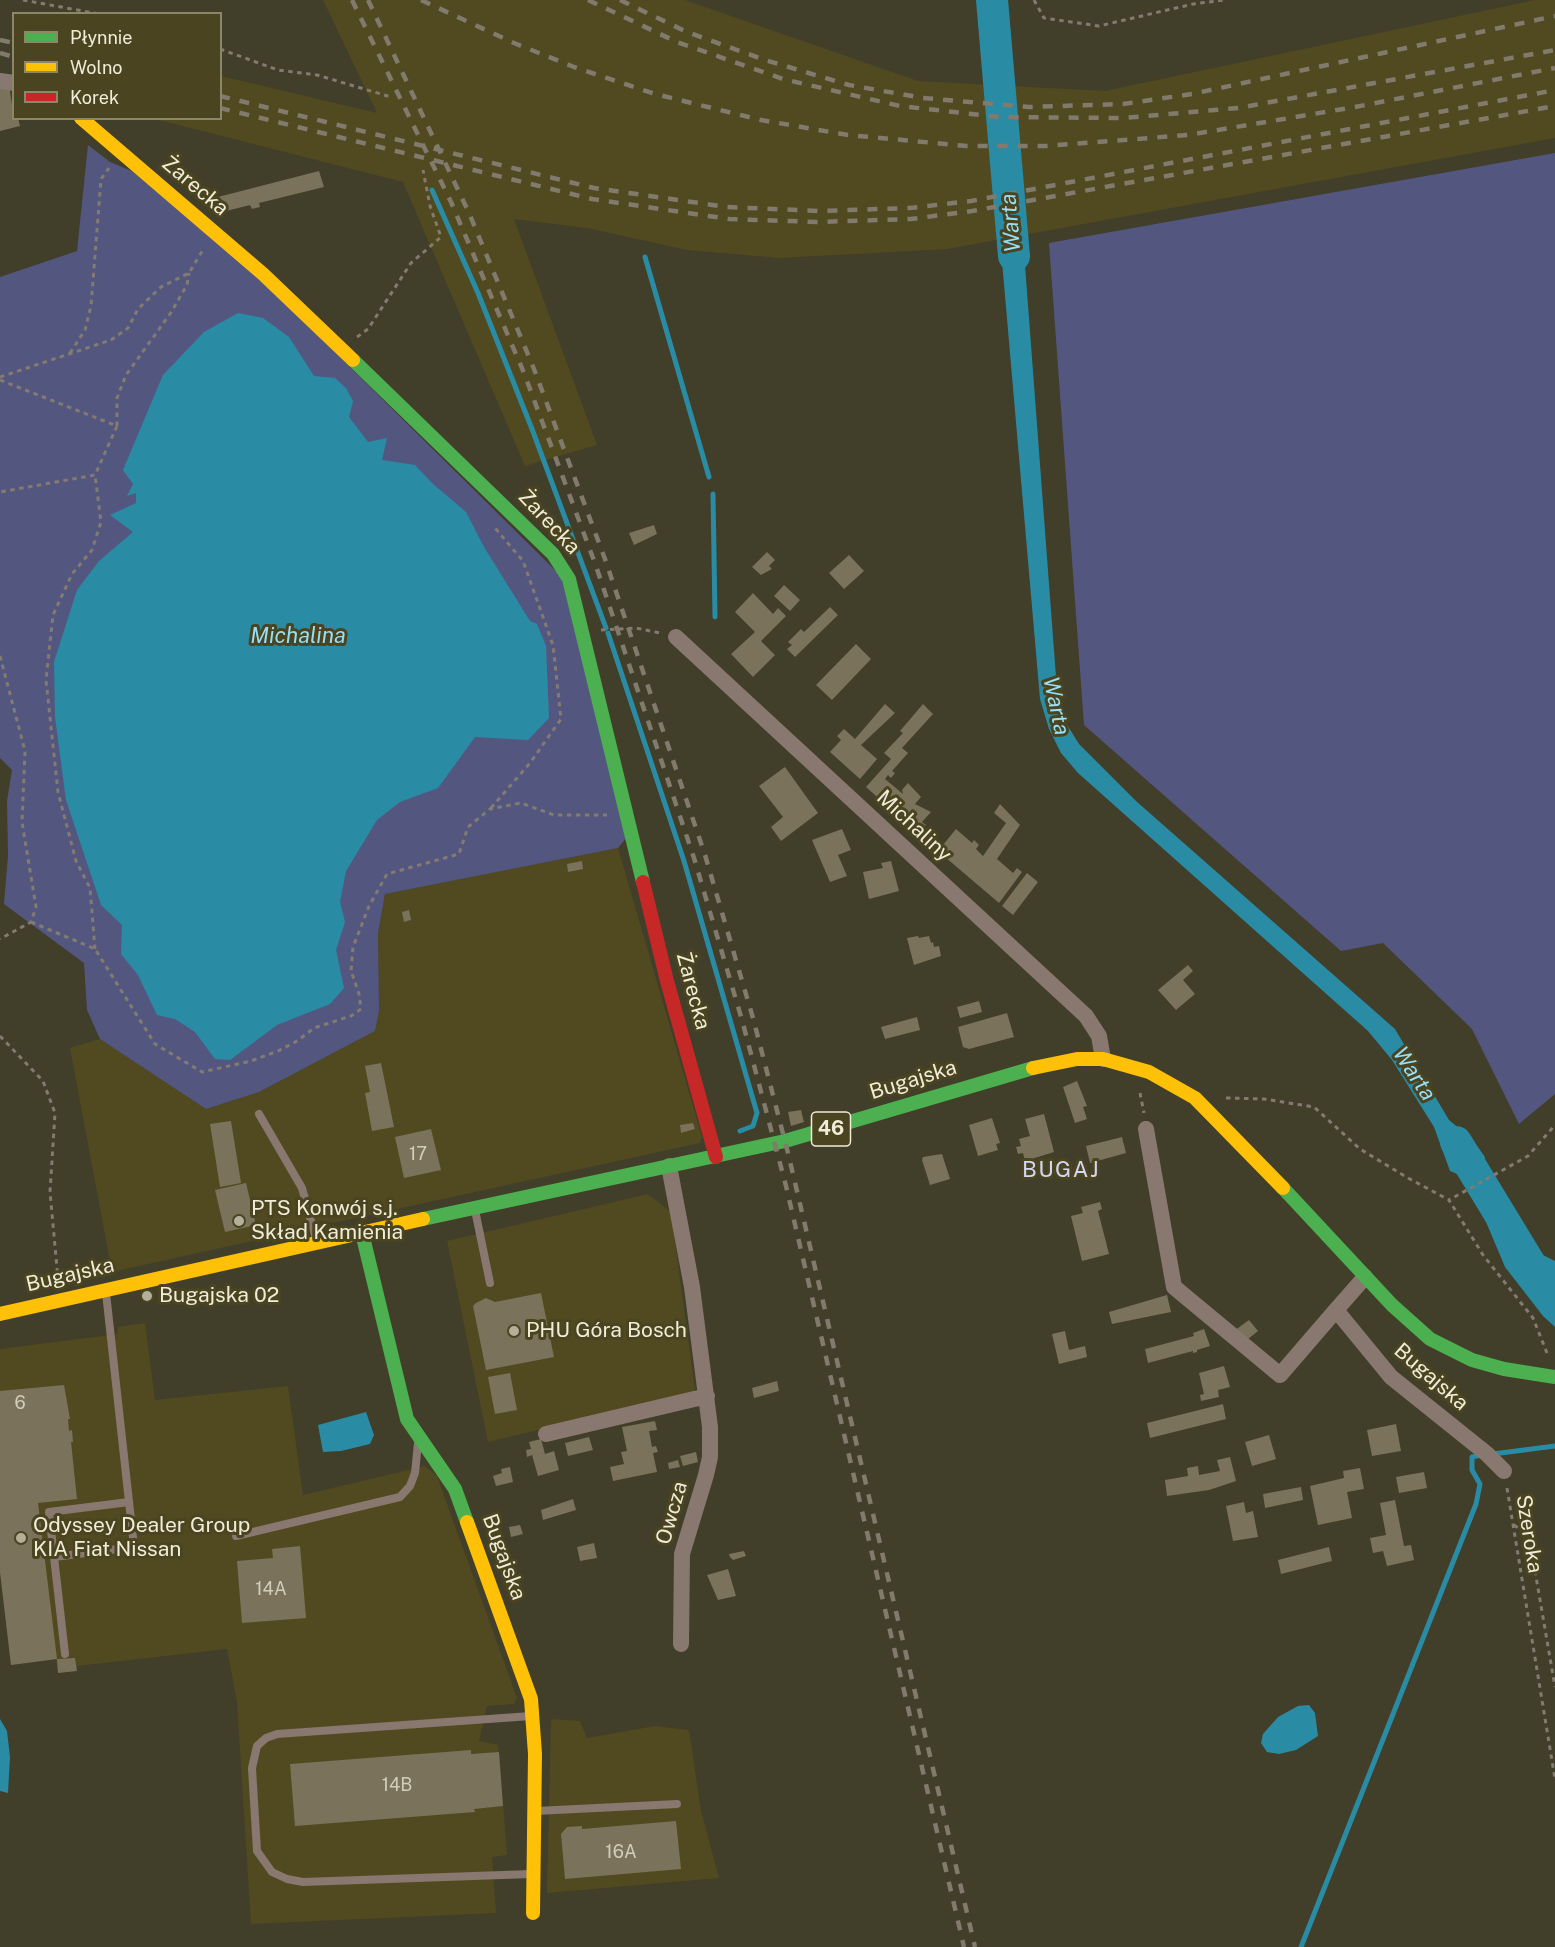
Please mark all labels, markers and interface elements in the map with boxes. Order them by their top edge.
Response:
legend [12,12,222,120]
text: Płynnie [70,27,133,48]
text: Wolno [70,57,122,78]
text: Korek [70,87,119,108]
street label: Żarecka [156,151,234,221]
water label: Warta [995,193,1027,253]
street label: Żarecka [513,484,585,560]
water label: Michalina [250,623,346,649]
water label: Warta [1037,675,1075,737]
street label: Michaliny [871,785,957,867]
street label: Żarecka [671,949,715,1033]
water label: Warta [1387,1042,1441,1106]
street label: Bugajska [866,1055,960,1105]
road number: 46 [812,1112,850,1146]
house number: 17 [409,1143,427,1165]
district label: BUGAJ [1022,1157,1100,1183]
place label: PTS Konwój s.j. Skład Kamienia [251,1196,403,1246]
marker: PTS Konwój s.j. Skład Kamienia [232,1214,246,1228]
street label: Bugajska [23,1253,117,1297]
place label: Bugajska 02 [159,1283,279,1309]
marker: Bugajska 02 [140,1289,154,1303]
place label: PHU Góra Bosch [526,1318,687,1344]
marker: PHU Góra Bosch [507,1324,521,1338]
street label: Bugajska [1389,1338,1473,1416]
house number: 6 [14,1392,26,1414]
street label: Owcza [651,1478,693,1548]
street label: Szeroka [1510,1493,1548,1575]
street label: Bugajska [477,1510,531,1604]
place label: Odyssey Dealer Group KIA Fiat Nissan [33,1513,250,1563]
marker: Odyssey Dealer Group KIA Fiat Nissan [14,1531,28,1545]
house number: 14A [255,1578,287,1600]
house number: 14B [382,1774,412,1796]
house number: 16A [605,1841,637,1863]

